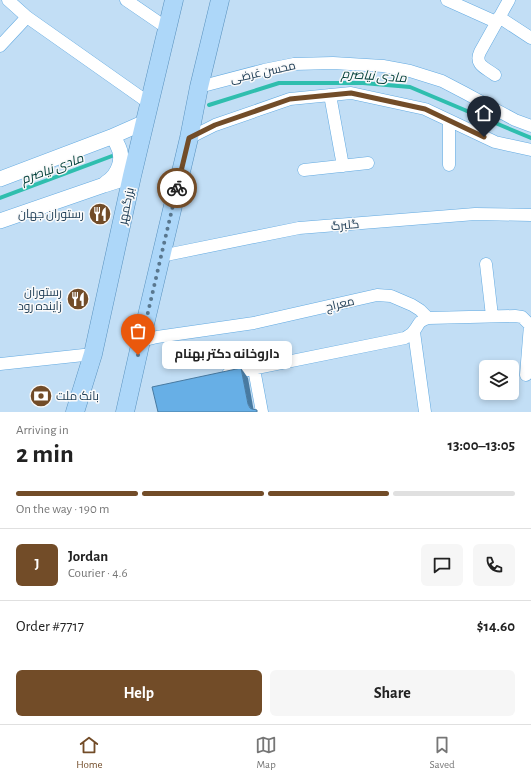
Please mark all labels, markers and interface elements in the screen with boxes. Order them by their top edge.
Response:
street label: محسن غرضی [229,59,297,86]
water label: مادی نیاصرم [340,68,408,87]
pin [467,96,501,137]
icon: home [473,102,495,124]
water label: مادی نیاصرم [19,152,87,189]
courier [157,168,197,208]
icon: bike [166,177,188,199]
street label: بزرگمهر [116,186,137,227]
restaurant icon: رستوران جهان [87,201,113,227]
place label: رستوران جهان [18,208,84,221]
street label: گلبرگ [330,218,360,233]
place label: رستوران زاینده رود [18,286,62,313]
restaurant icon: رستوران زاینده رود [65,286,91,312]
street label: معراج [324,295,356,315]
pin [121,314,155,355]
icon: bag [127,320,149,342]
callout: داروخانه دکتر بهنام [162,341,292,369]
text: داروخانه دکتر بهنام [174,348,280,361]
map controls [479,360,519,400]
button: layers [479,360,519,400]
bank icon: بانک ملت [28,383,54,409]
place label: بانک ملت [56,390,99,403]
text: Arriving in [16,424,69,437]
text: 13:00–13:05 [448,438,515,453]
text: 2 min [16,441,74,467]
text: On the way · 190 m [16,503,109,516]
button: chat [421,544,463,586]
button: phone [473,544,515,586]
text: Jordan [68,549,108,564]
text: J [34,557,40,572]
text: Courier · 4.6 [68,567,128,580]
text: Order #7717 [16,619,84,634]
text: $14.60 [477,619,515,634]
button: Help [16,670,262,716]
button: Share [270,670,515,716]
tab: Home [76,734,103,771]
tab: Map [255,734,277,771]
tab: Saved [430,734,455,771]

